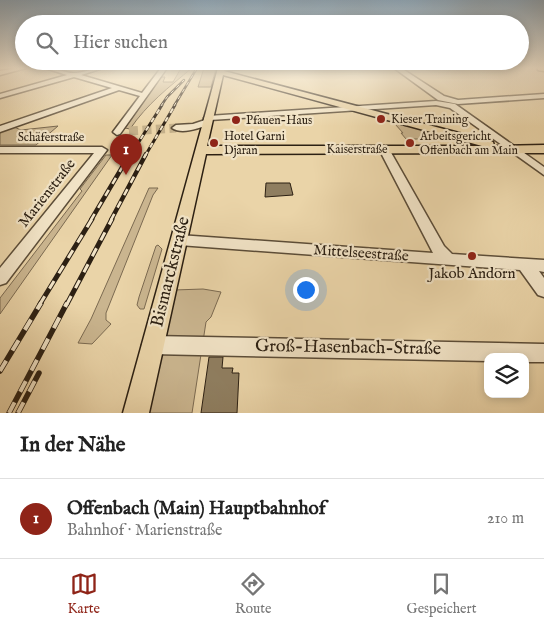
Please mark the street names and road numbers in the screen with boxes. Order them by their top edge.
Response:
street label: Schäferstraße [18,130,85,145]
street label: Kaiserstraße [327,142,388,157]
street label: Marienstraße [14,155,80,231]
street label: Bismarckstraße [146,214,196,330]
street label: Mittelseestraße [313,240,409,266]
street label: Groß-Hasenbach-Straße [255,335,441,361]

